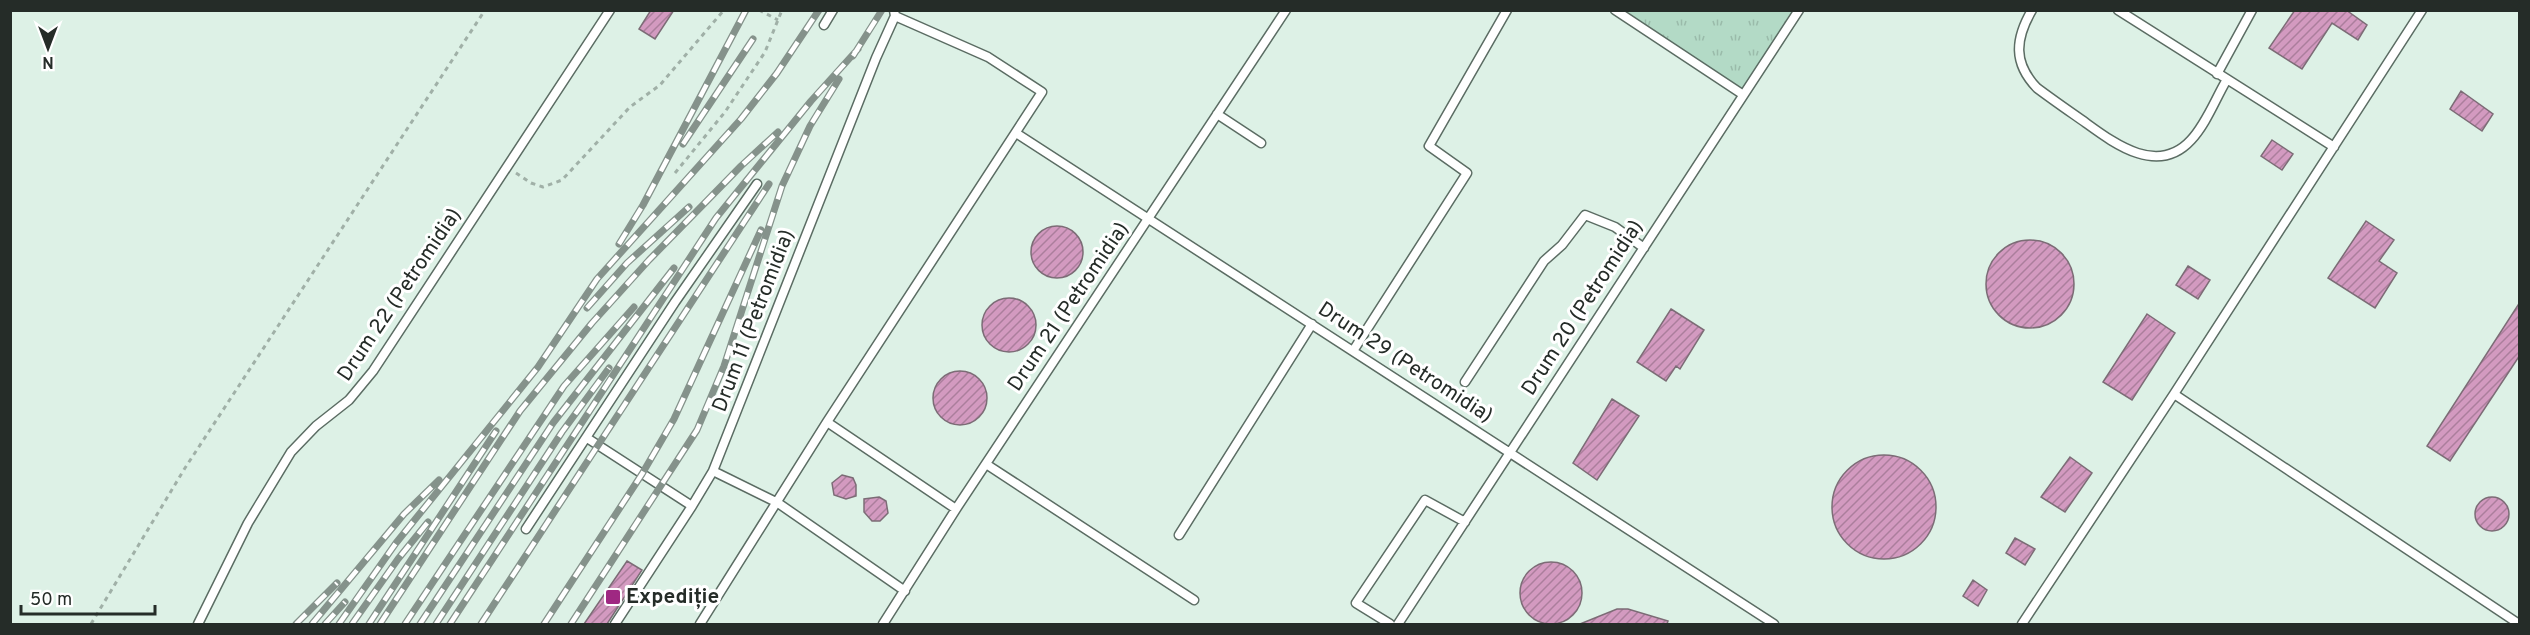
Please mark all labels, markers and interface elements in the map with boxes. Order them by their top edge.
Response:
north arrow [18,18,78,78]
text: N [42,51,54,71]
street label: Drum 22 (Petromidia) [332,203,468,387]
street label: Drum 20 (Petromidia) [1516,215,1650,401]
street label: Drum 21 (Petromidia) [1002,217,1136,397]
street label: Drum 11 (Petromidia) [707,226,801,416]
street label: Drum 29 (Petromidia) [1312,296,1498,430]
scale bar [21,578,154,616]
place label: Expediție [626,584,719,611]
marker: Expediție [604,588,622,606]
text: 50 m [30,589,72,612]

